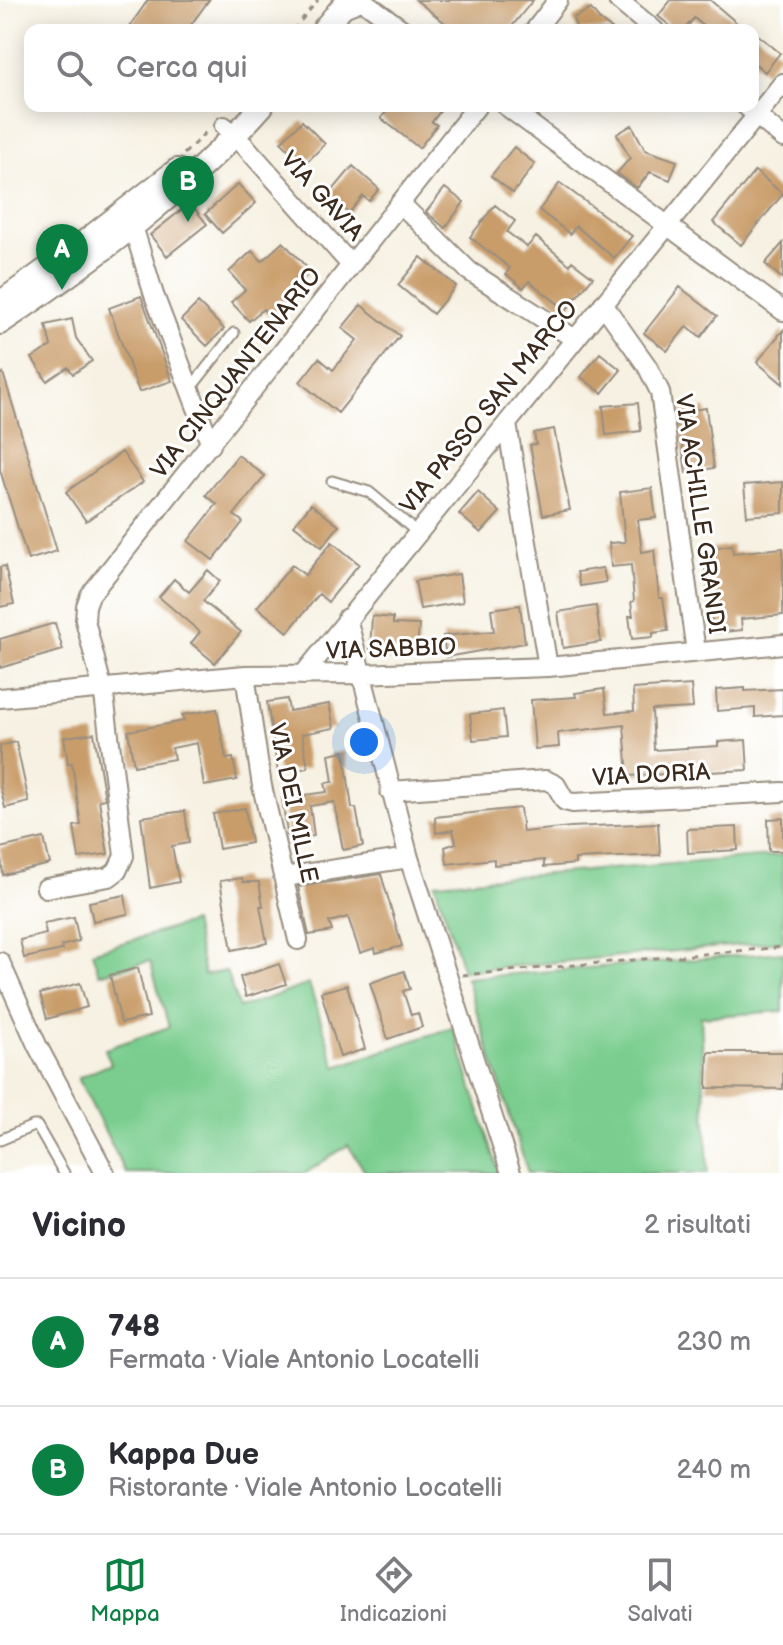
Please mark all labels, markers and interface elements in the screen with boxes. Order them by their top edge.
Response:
search box [24,24,759,112]
icon: search [52,46,96,90]
text: Cerca qui [116,50,248,86]
street label: VIA GAVIA [274,145,370,247]
pin: B [162,156,214,222]
pin: A [36,224,88,290]
street label: VIA CINQUANTENARIO [145,262,327,484]
street label: VIA PASSO SAN MARCO [394,294,584,520]
street label: VIA ACHILLE GRANDI [669,392,731,636]
street label: VIA SABBIO [325,632,457,666]
street label: VIA DEI MILLE [262,721,324,885]
your location [344,722,384,762]
street label: VIA DORIA [591,757,711,793]
text: Vicino [32,1205,126,1246]
text: 2 risultati [644,1210,751,1241]
text: 748 [108,1309,160,1345]
text: A [50,1327,66,1358]
text: 230 m [676,1327,751,1358]
text: Fermata · Viale Antonio Locatelli [108,1345,480,1376]
text: Kappa Due [108,1437,259,1473]
text: B [49,1455,67,1486]
text: 240 m [676,1455,751,1486]
text: Ristorante · Viale Antonio Locatelli [108,1473,502,1504]
tab: Mappa [90,1553,160,1628]
tab: Indicazioni [340,1553,447,1628]
tab: Salvati [627,1553,693,1628]

